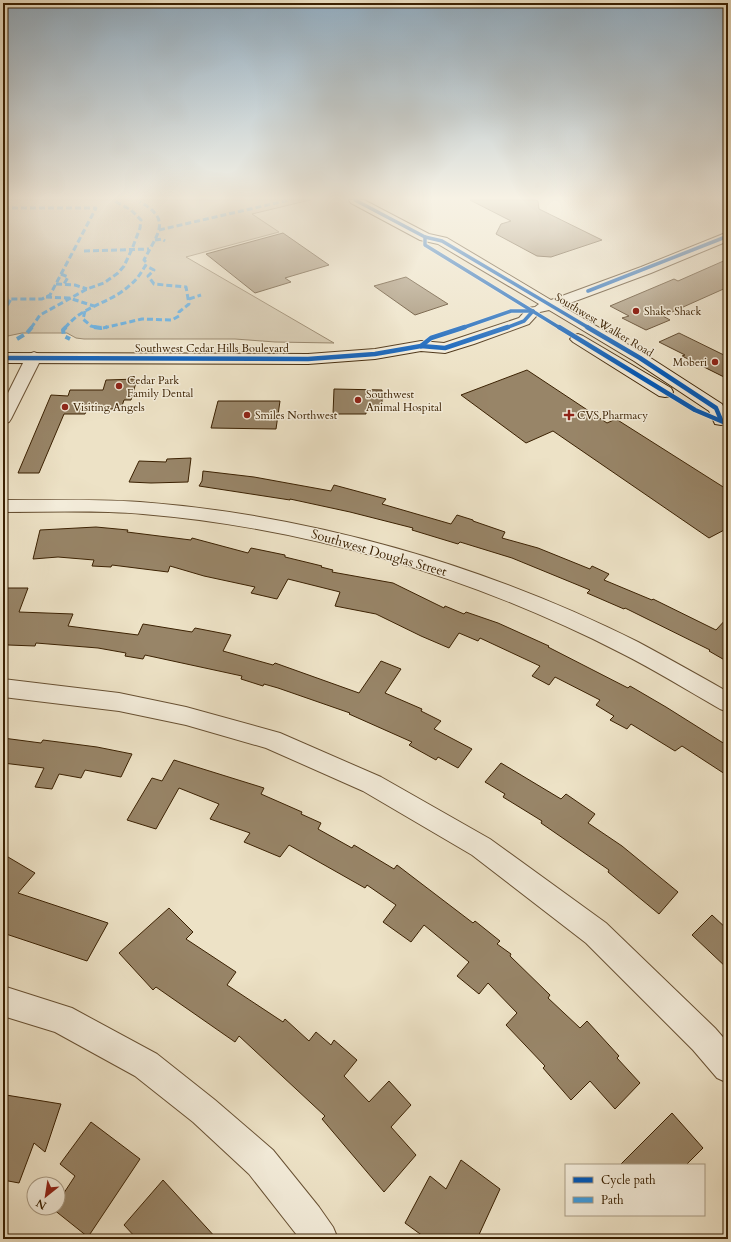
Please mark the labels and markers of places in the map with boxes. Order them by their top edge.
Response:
place label: Shake Shack [644,304,701,319]
marker: Shake Shack [631,306,641,316]
place label: Moberi [673,355,707,370]
marker: Moberi [710,357,720,367]
place label: Cedar Park Family Dental [127,373,193,401]
marker: Cedar Park Family Dental [114,381,124,391]
place label: Southwest Animal Hospital [366,387,442,415]
marker: Southwest Animal Hospital [353,395,363,405]
place label: Visiting Angels [73,400,145,415]
marker: Visiting Angels [60,402,70,412]
place label: Smiles Northwest [255,408,338,423]
place label: CVS Pharmacy [577,408,648,423]
marker: Smiles Northwest [242,410,252,420]
marker: CVS Pharmacy [564,410,574,420]

